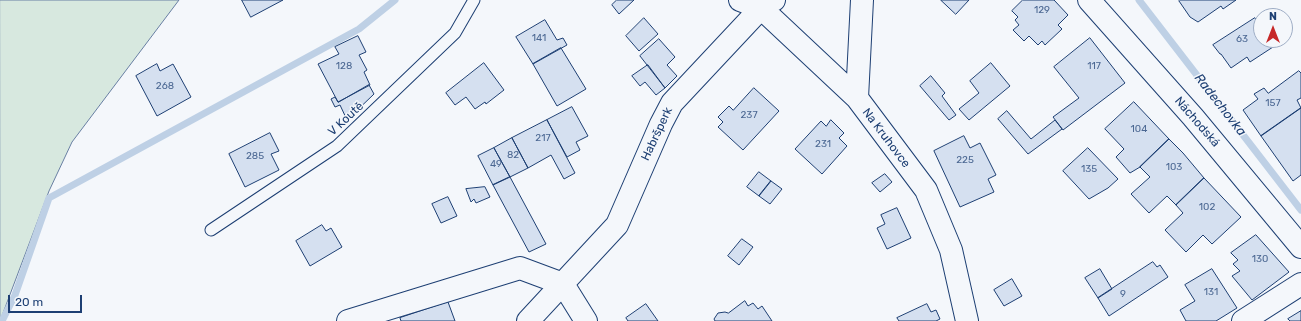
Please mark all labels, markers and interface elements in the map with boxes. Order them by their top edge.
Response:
house number: 129 [1034,4,1050,16]
north arrow [1253,8,1293,48]
text: N [1269,10,1277,23]
house number: 141 [532,32,546,44]
house number: 63 [1236,33,1248,45]
house number: 128 [336,60,352,72]
house number: 117 [1087,60,1101,72]
water label: Radechovka [1191,71,1249,139]
house number: 268 [156,80,174,92]
street label: Náchodská [1171,94,1223,150]
house number: 157 [1265,97,1281,109]
street label: V Koutě [325,99,367,139]
street label: Habršperk [638,105,676,163]
street label: Na Kruhovce [859,105,913,171]
house number: 237 [740,109,758,121]
house number: 104 [1131,123,1147,135]
house number: 217 [535,132,551,144]
house number: 231 [815,138,831,150]
house number: 82 [507,149,519,161]
house number: 285 [246,150,264,162]
house number: 225 [956,154,974,166]
house number: 49 [490,158,502,170]
house number: 103 [1166,161,1182,173]
house number: 135 [1081,163,1097,175]
house number: 102 [1199,201,1215,213]
house number: 130 [1252,253,1268,265]
house number: 131 [1204,286,1218,298]
scale bar [10,287,84,313]
house number: 9 [1120,288,1126,300]
text: 20 m [15,295,43,309]

